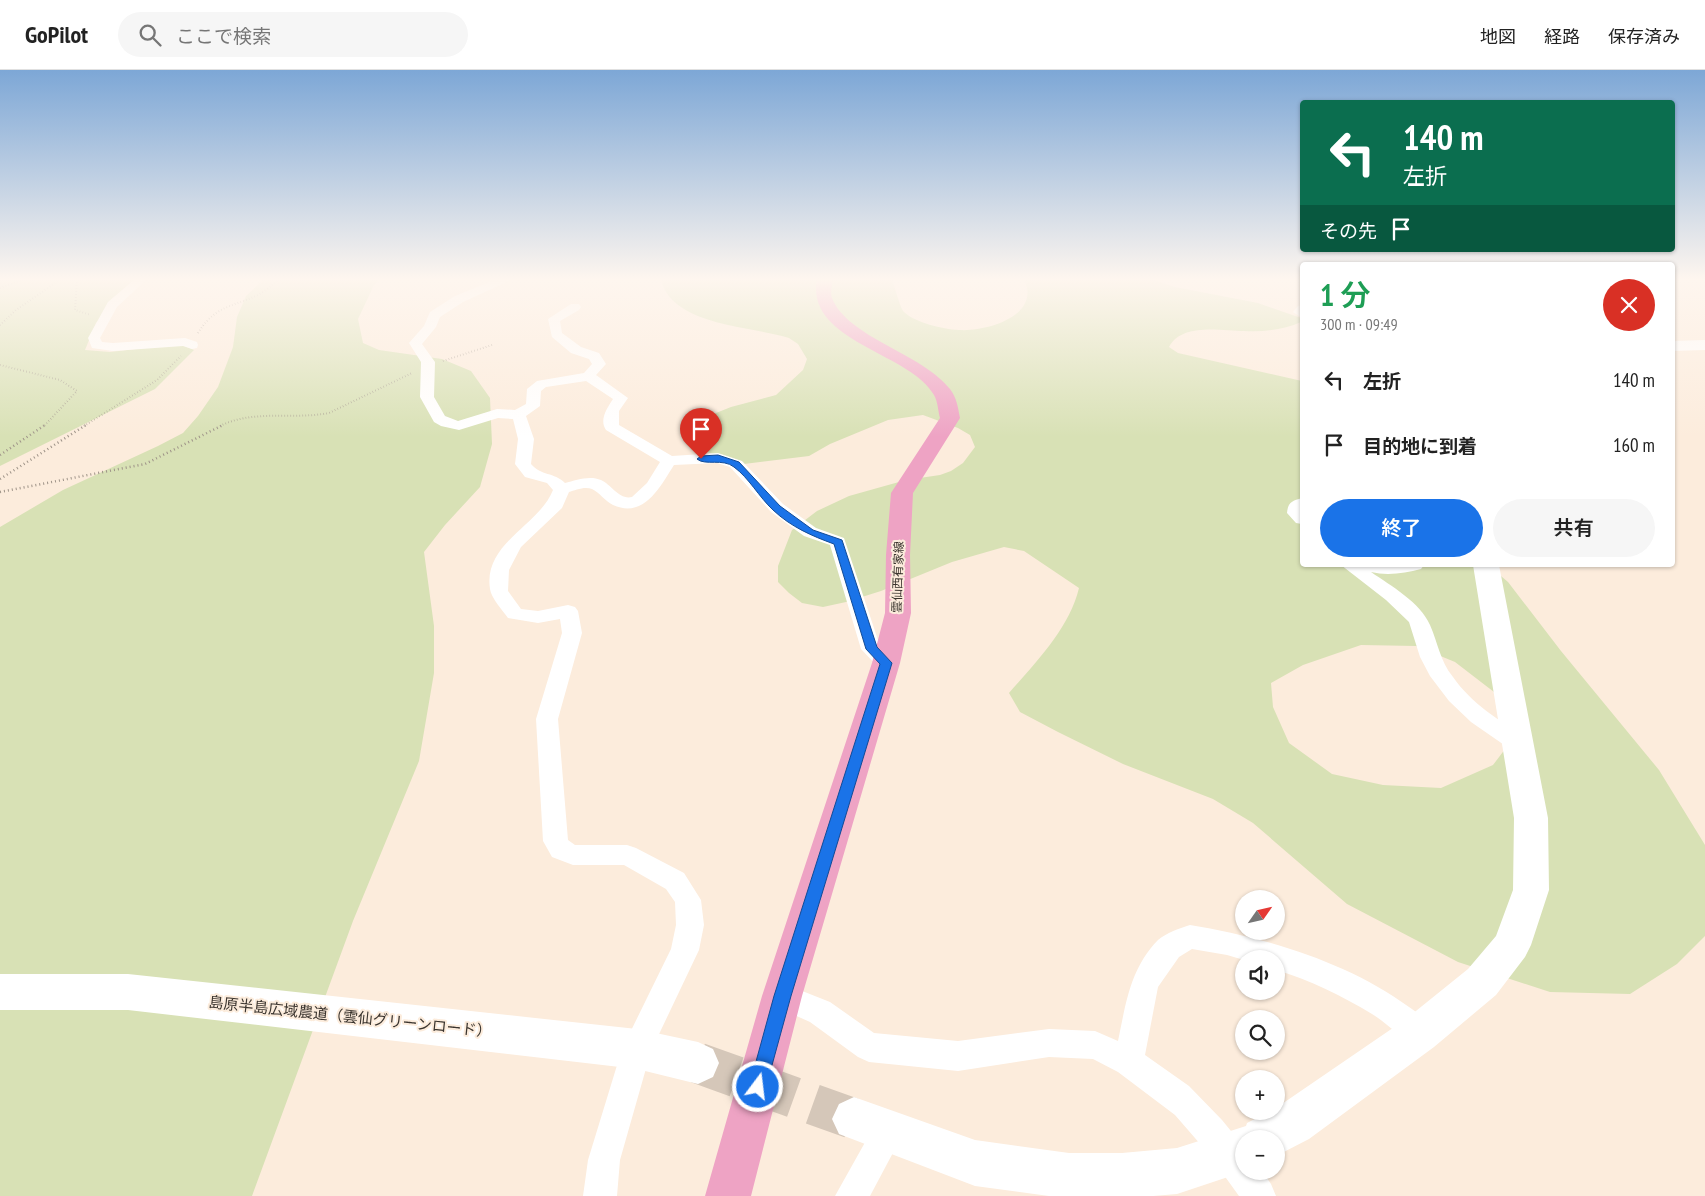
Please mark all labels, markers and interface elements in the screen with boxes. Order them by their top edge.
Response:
search box [118,12,468,57]
text: GoPilot [25,19,88,50]
icon: search [136,21,164,49]
text: ここで検索 [176,24,271,48]
text: 地図 [1480,25,1516,48]
text: 経路 [1544,25,1580,48]
text: 保存済み [1608,25,1680,48]
text: 140 m [1403,114,1484,160]
icon: left [1320,120,1385,185]
text: 左折 [1403,162,1447,190]
icon: arrive [1387,215,1415,243]
text: その先 [1320,219,1377,243]
text: 1 分 [1320,275,1371,314]
button: close [1603,279,1655,331]
text: 300 m · 09:49 [1320,314,1398,334]
icon: left [1320,366,1348,394]
text: 140 m [1613,368,1655,392]
text: 左折 [1363,369,1401,393]
pin [680,408,722,459]
icon: arrive [687,415,715,443]
icon: arrive [1320,431,1348,459]
text: 160 m [1613,433,1655,457]
text: 目的地に到着 [1363,434,1477,458]
button: 終了 [1320,499,1483,557]
button: 共有 [1493,499,1655,557]
street label: 雲仙西有家線 [889,541,906,613]
north arrow [1235,890,1285,940]
map controls [1235,890,1285,1180]
button: sound [1235,950,1285,1000]
street label: 島原半島広域農道（雲仙グリーンロード） [208,992,492,1041]
button: search [1235,1010,1285,1060]
position arrow [731,1060,783,1112]
button: + [1235,1070,1285,1120]
button: − [1235,1130,1285,1180]

